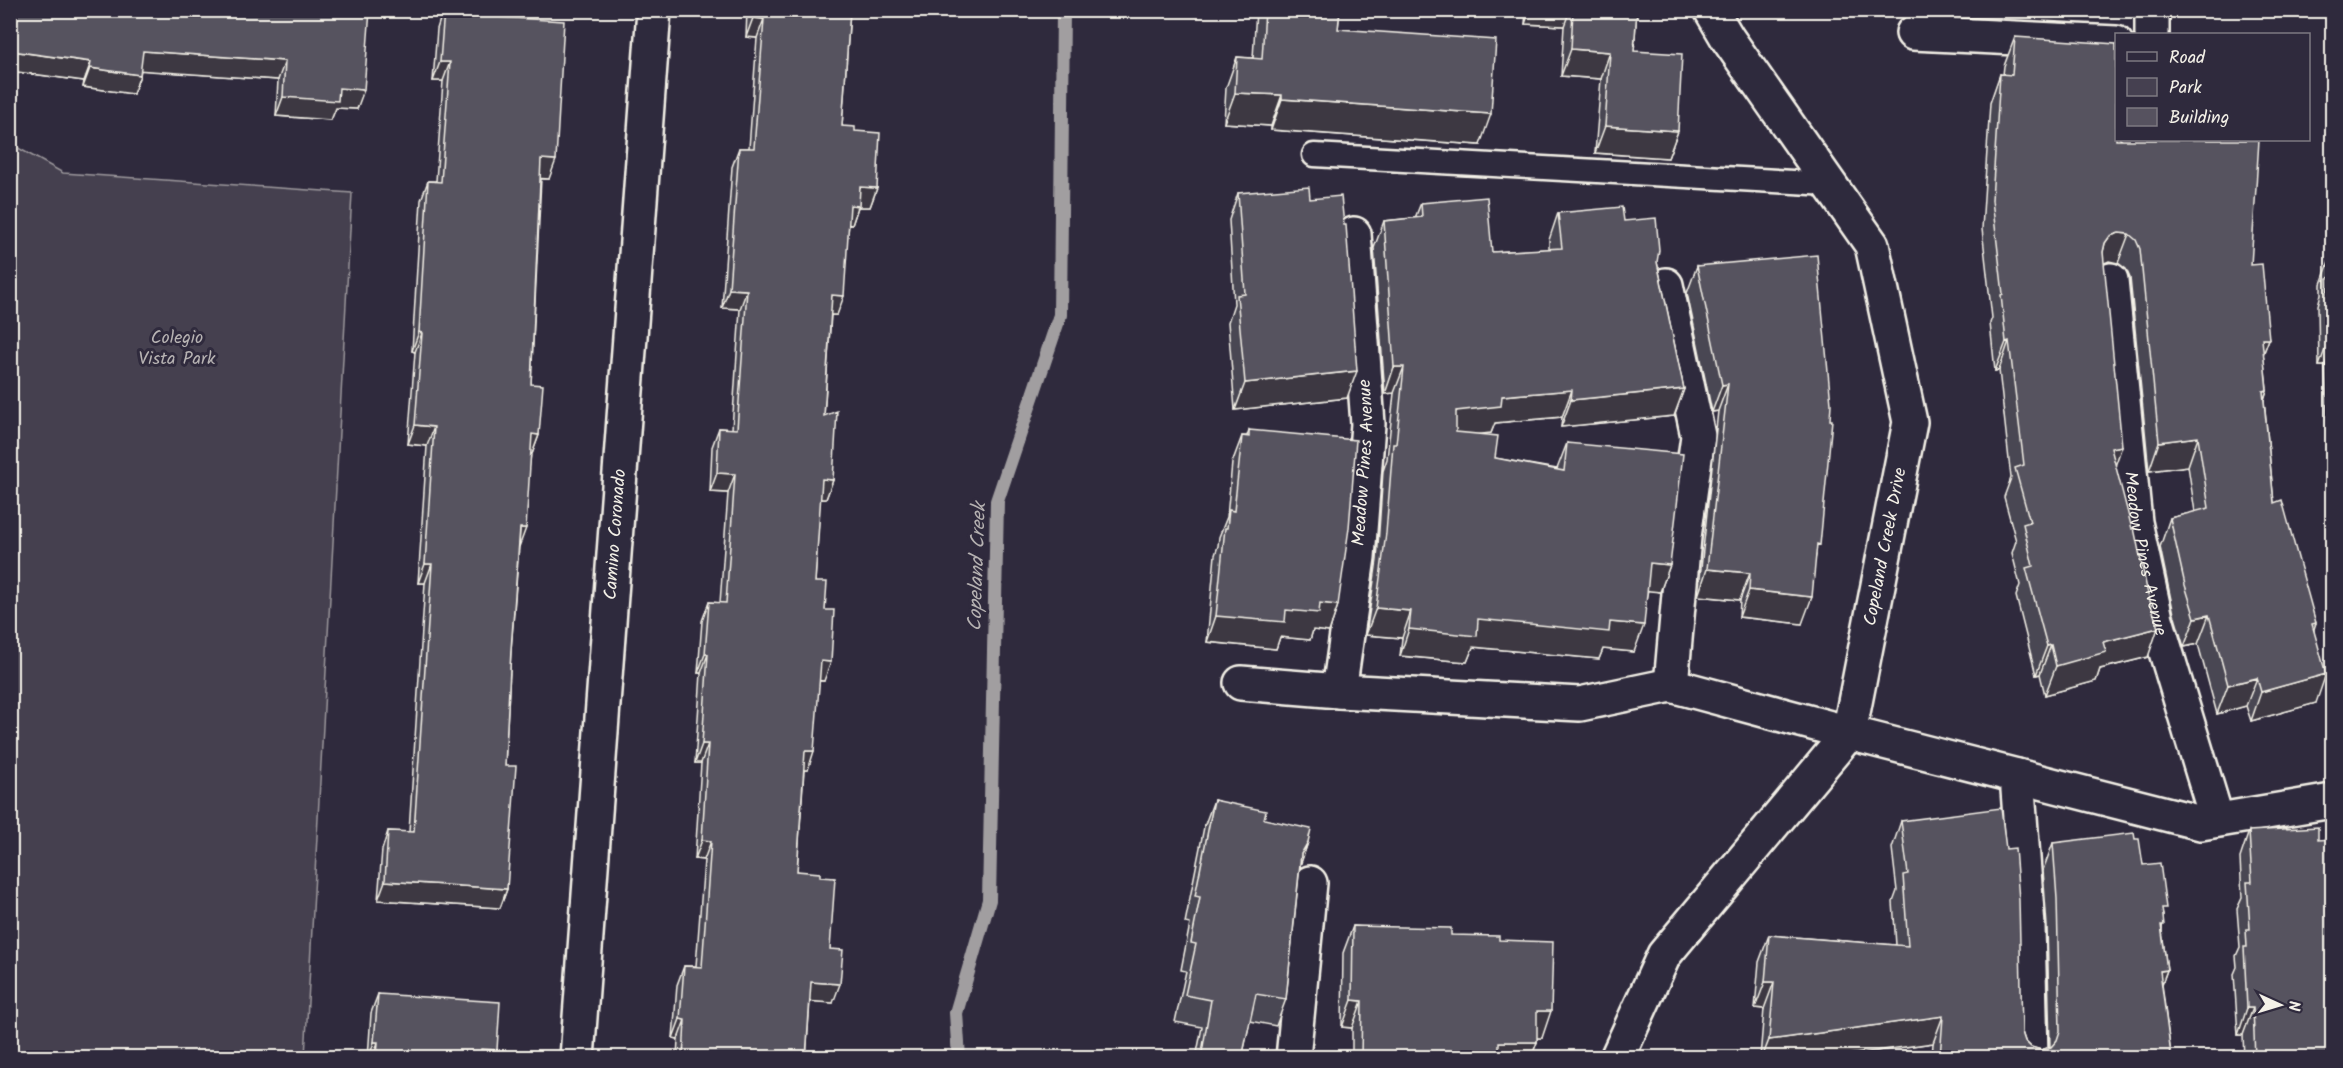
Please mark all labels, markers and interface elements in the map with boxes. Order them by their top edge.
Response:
legend [2115,33,2310,141]
text: Road [2169,44,2206,73]
text: Park [2169,74,2202,103]
text: Building [2169,104,2229,133]
park label: Colegio Vista Park [139,324,216,374]
street label: Meadow Pines Avenue [1344,378,1383,547]
street label: Copeland Creek Drive [1856,465,1915,628]
street label: Camino Coronado [596,468,635,601]
street label: Meadow Pines Avenue [2116,470,2175,640]
water label: Copeland Creek [960,500,996,632]
north arrow [2250,975,2310,1035]
text: N [2281,1000,2306,1012]

